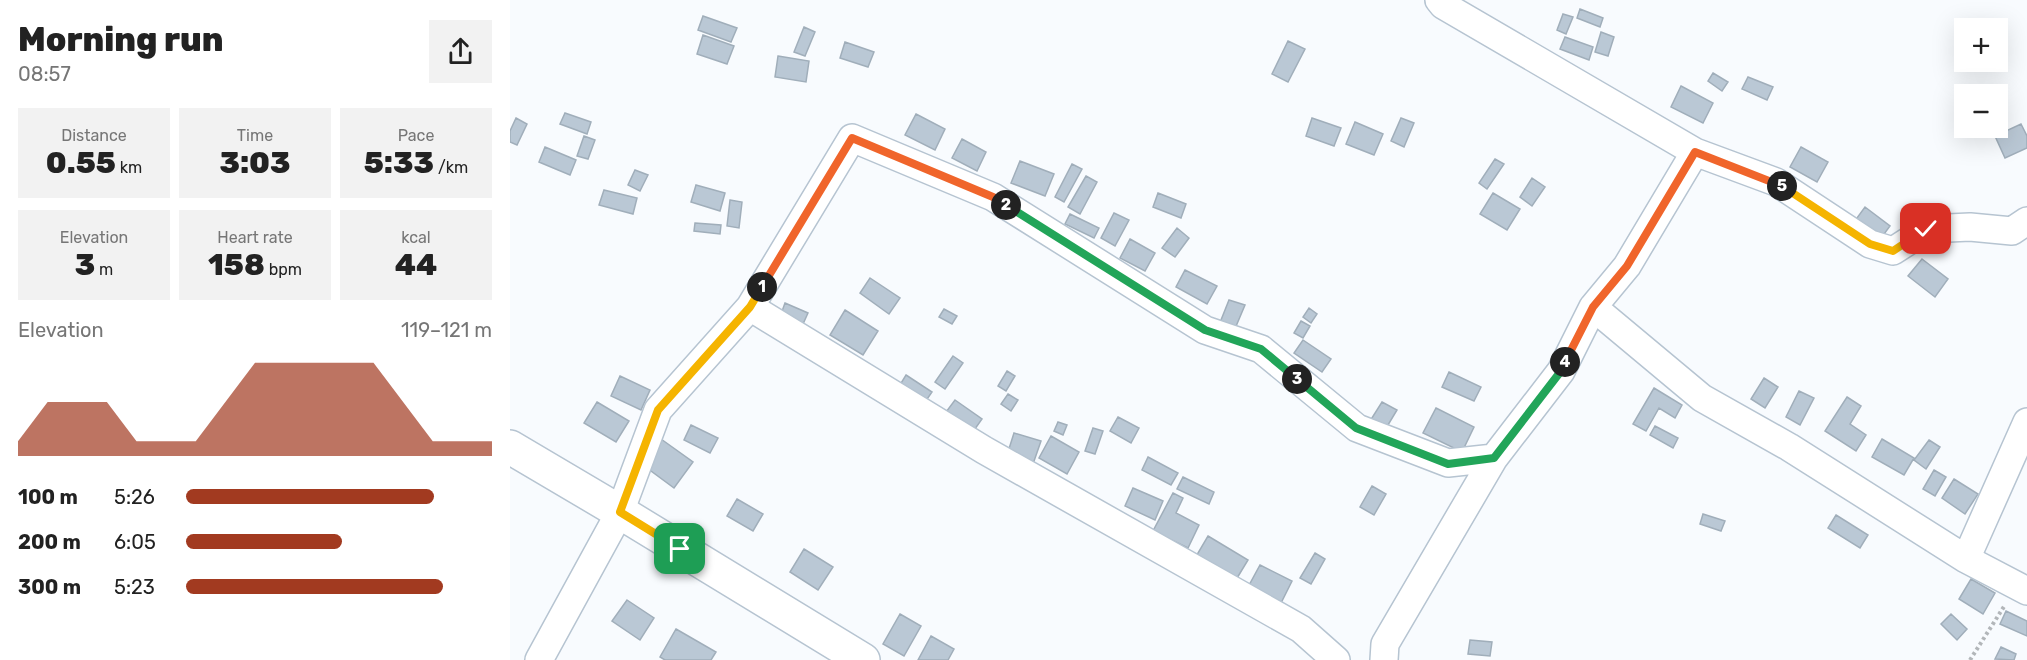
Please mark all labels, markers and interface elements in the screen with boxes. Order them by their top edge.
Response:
map controls [1954,18,2008,138]
button: + [1954,18,2008,72]
text: Morning run [18,20,223,59]
button: share [429,20,492,83]
text: 08:57 [18,62,71,86]
button: − [1954,84,2008,138]
text: Distance [61,126,127,145]
text: Time [237,126,273,145]
text: Pace [398,126,434,145]
text: 0.55 [46,145,116,181]
text: 3:03 [219,145,291,181]
text: 5:33 [364,145,434,181]
text: km [116,158,142,177]
text: /km [434,158,468,177]
pin: 5 [1767,171,1797,201]
text: 5 [1777,176,1787,195]
pin: 2 [991,190,1021,220]
text: 2 [1001,195,1011,214]
pin [1900,203,1951,254]
icon: check [1909,212,1942,245]
text: Elevation [60,228,128,247]
text: Heart rate [217,228,293,247]
text: kcal [401,228,431,247]
text: 3 [75,247,95,283]
text: 158 [208,247,265,283]
text: 44 [395,247,437,283]
text: m [95,260,113,279]
text: bpm [265,260,302,279]
pin: 1 [747,272,777,302]
text: 1 [758,277,766,296]
text: Elevation [18,318,104,342]
text: 119–121 m [401,318,492,342]
pin: 4 [1550,347,1580,377]
text: 4 [1560,352,1570,371]
pin: 3 [1282,364,1312,394]
text: 3 [1292,369,1302,388]
text: 100 m [18,485,78,509]
text: 5:26 [114,485,155,509]
pin [654,523,705,574]
text: 200 m [18,530,81,554]
text: 6:05 [114,530,156,554]
icon: arrive [663,532,696,565]
text: 300 m [18,575,81,599]
text: 5:23 [114,575,155,599]

